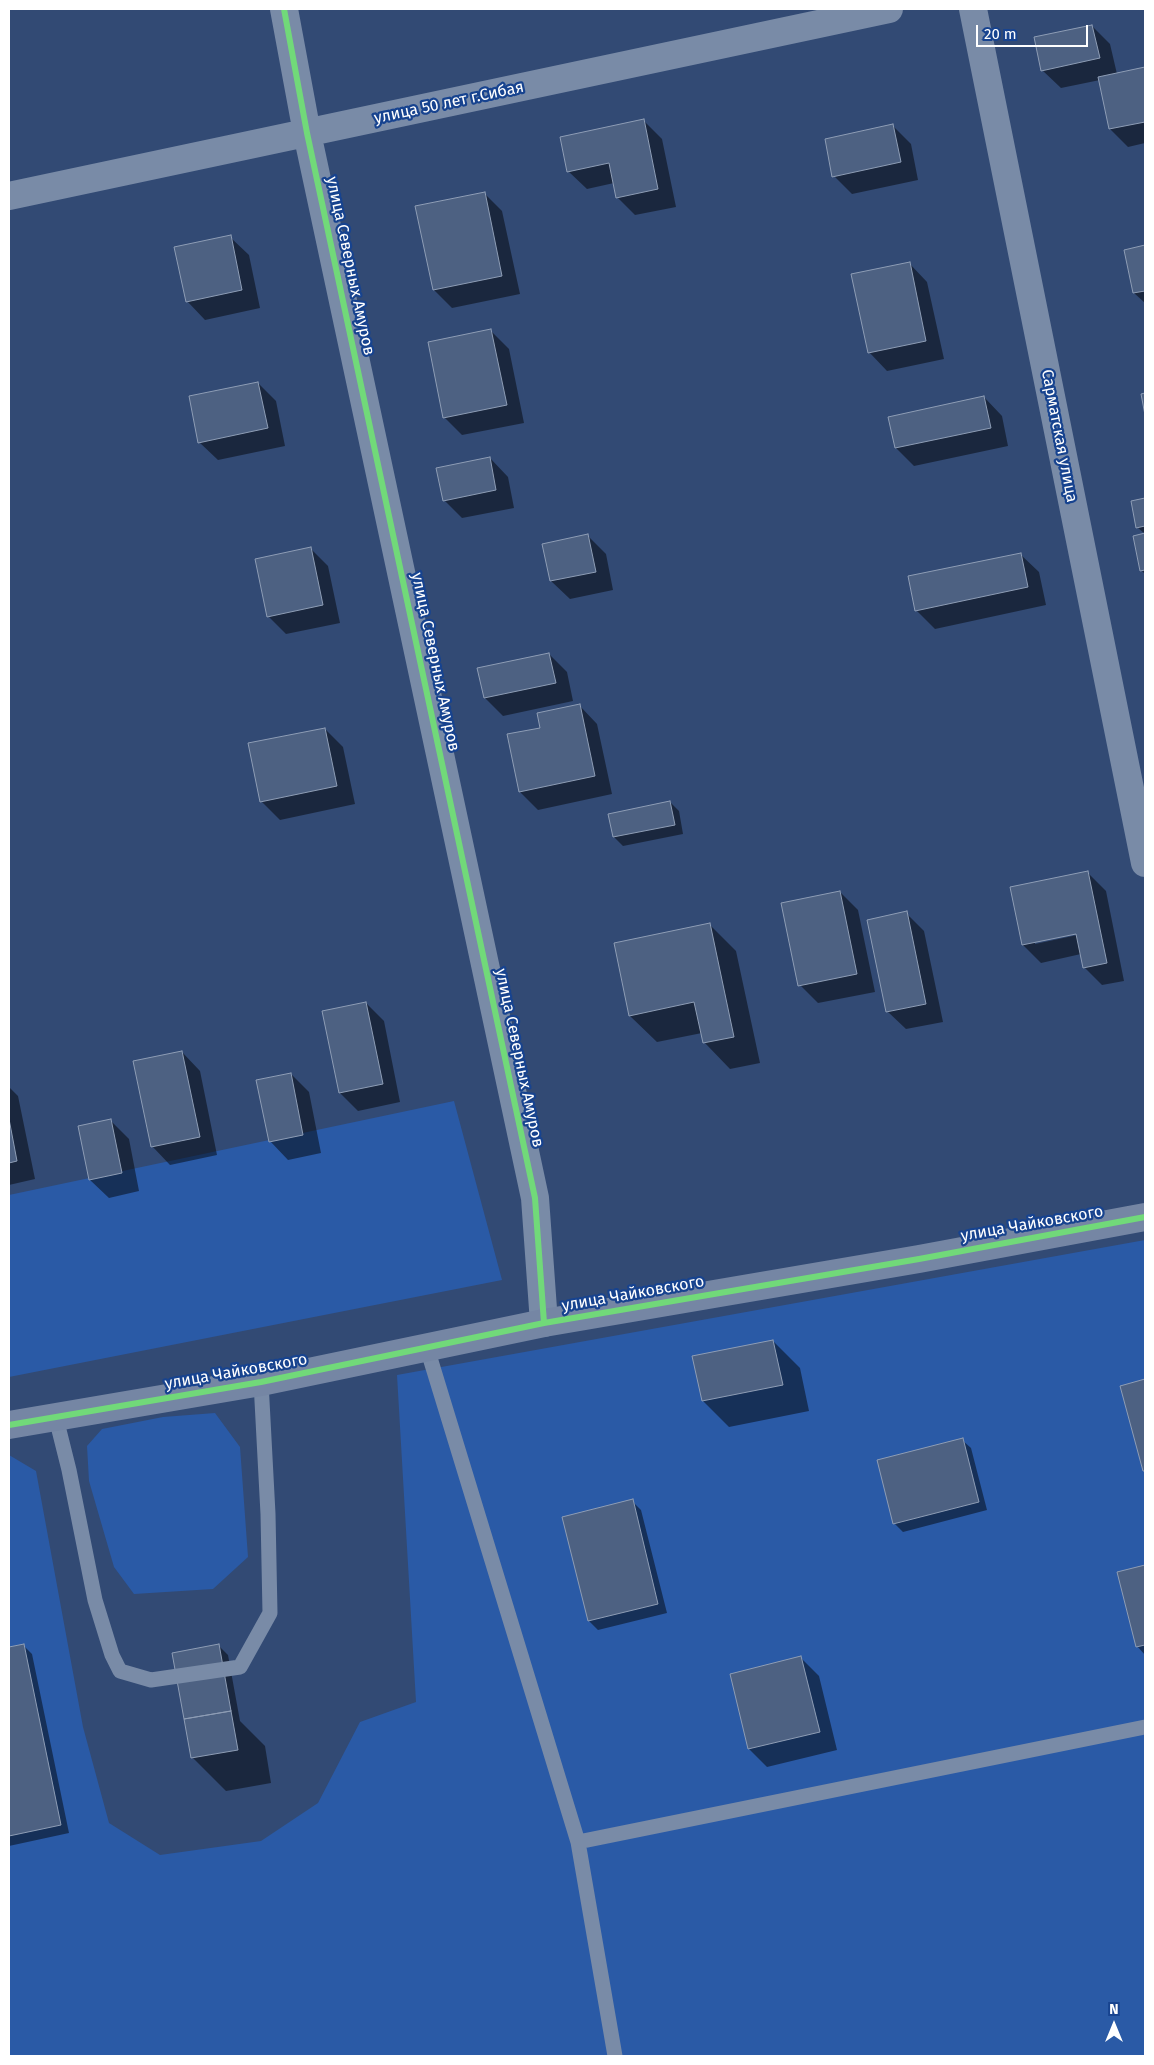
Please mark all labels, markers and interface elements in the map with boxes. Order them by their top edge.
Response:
scale bar [979,15,1092,47]
text: 20 m [984,25,1017,43]
street label: улица 50 лет г.Сибая [372,78,526,128]
street label: улица Северных Амуров [322,175,378,357]
street label: Сарматская улица [1037,368,1081,504]
street label: улица Северных Амуров [407,571,463,753]
street label: улица Северных Амуров [491,967,547,1149]
street label: улица Чайковского [959,1202,1105,1246]
street label: улица Чайковского [560,1272,706,1316]
street label: улица Чайковского [163,1350,309,1394]
north arrow [1089,2000,1139,2050]
text: N [1109,2001,1119,2018]

